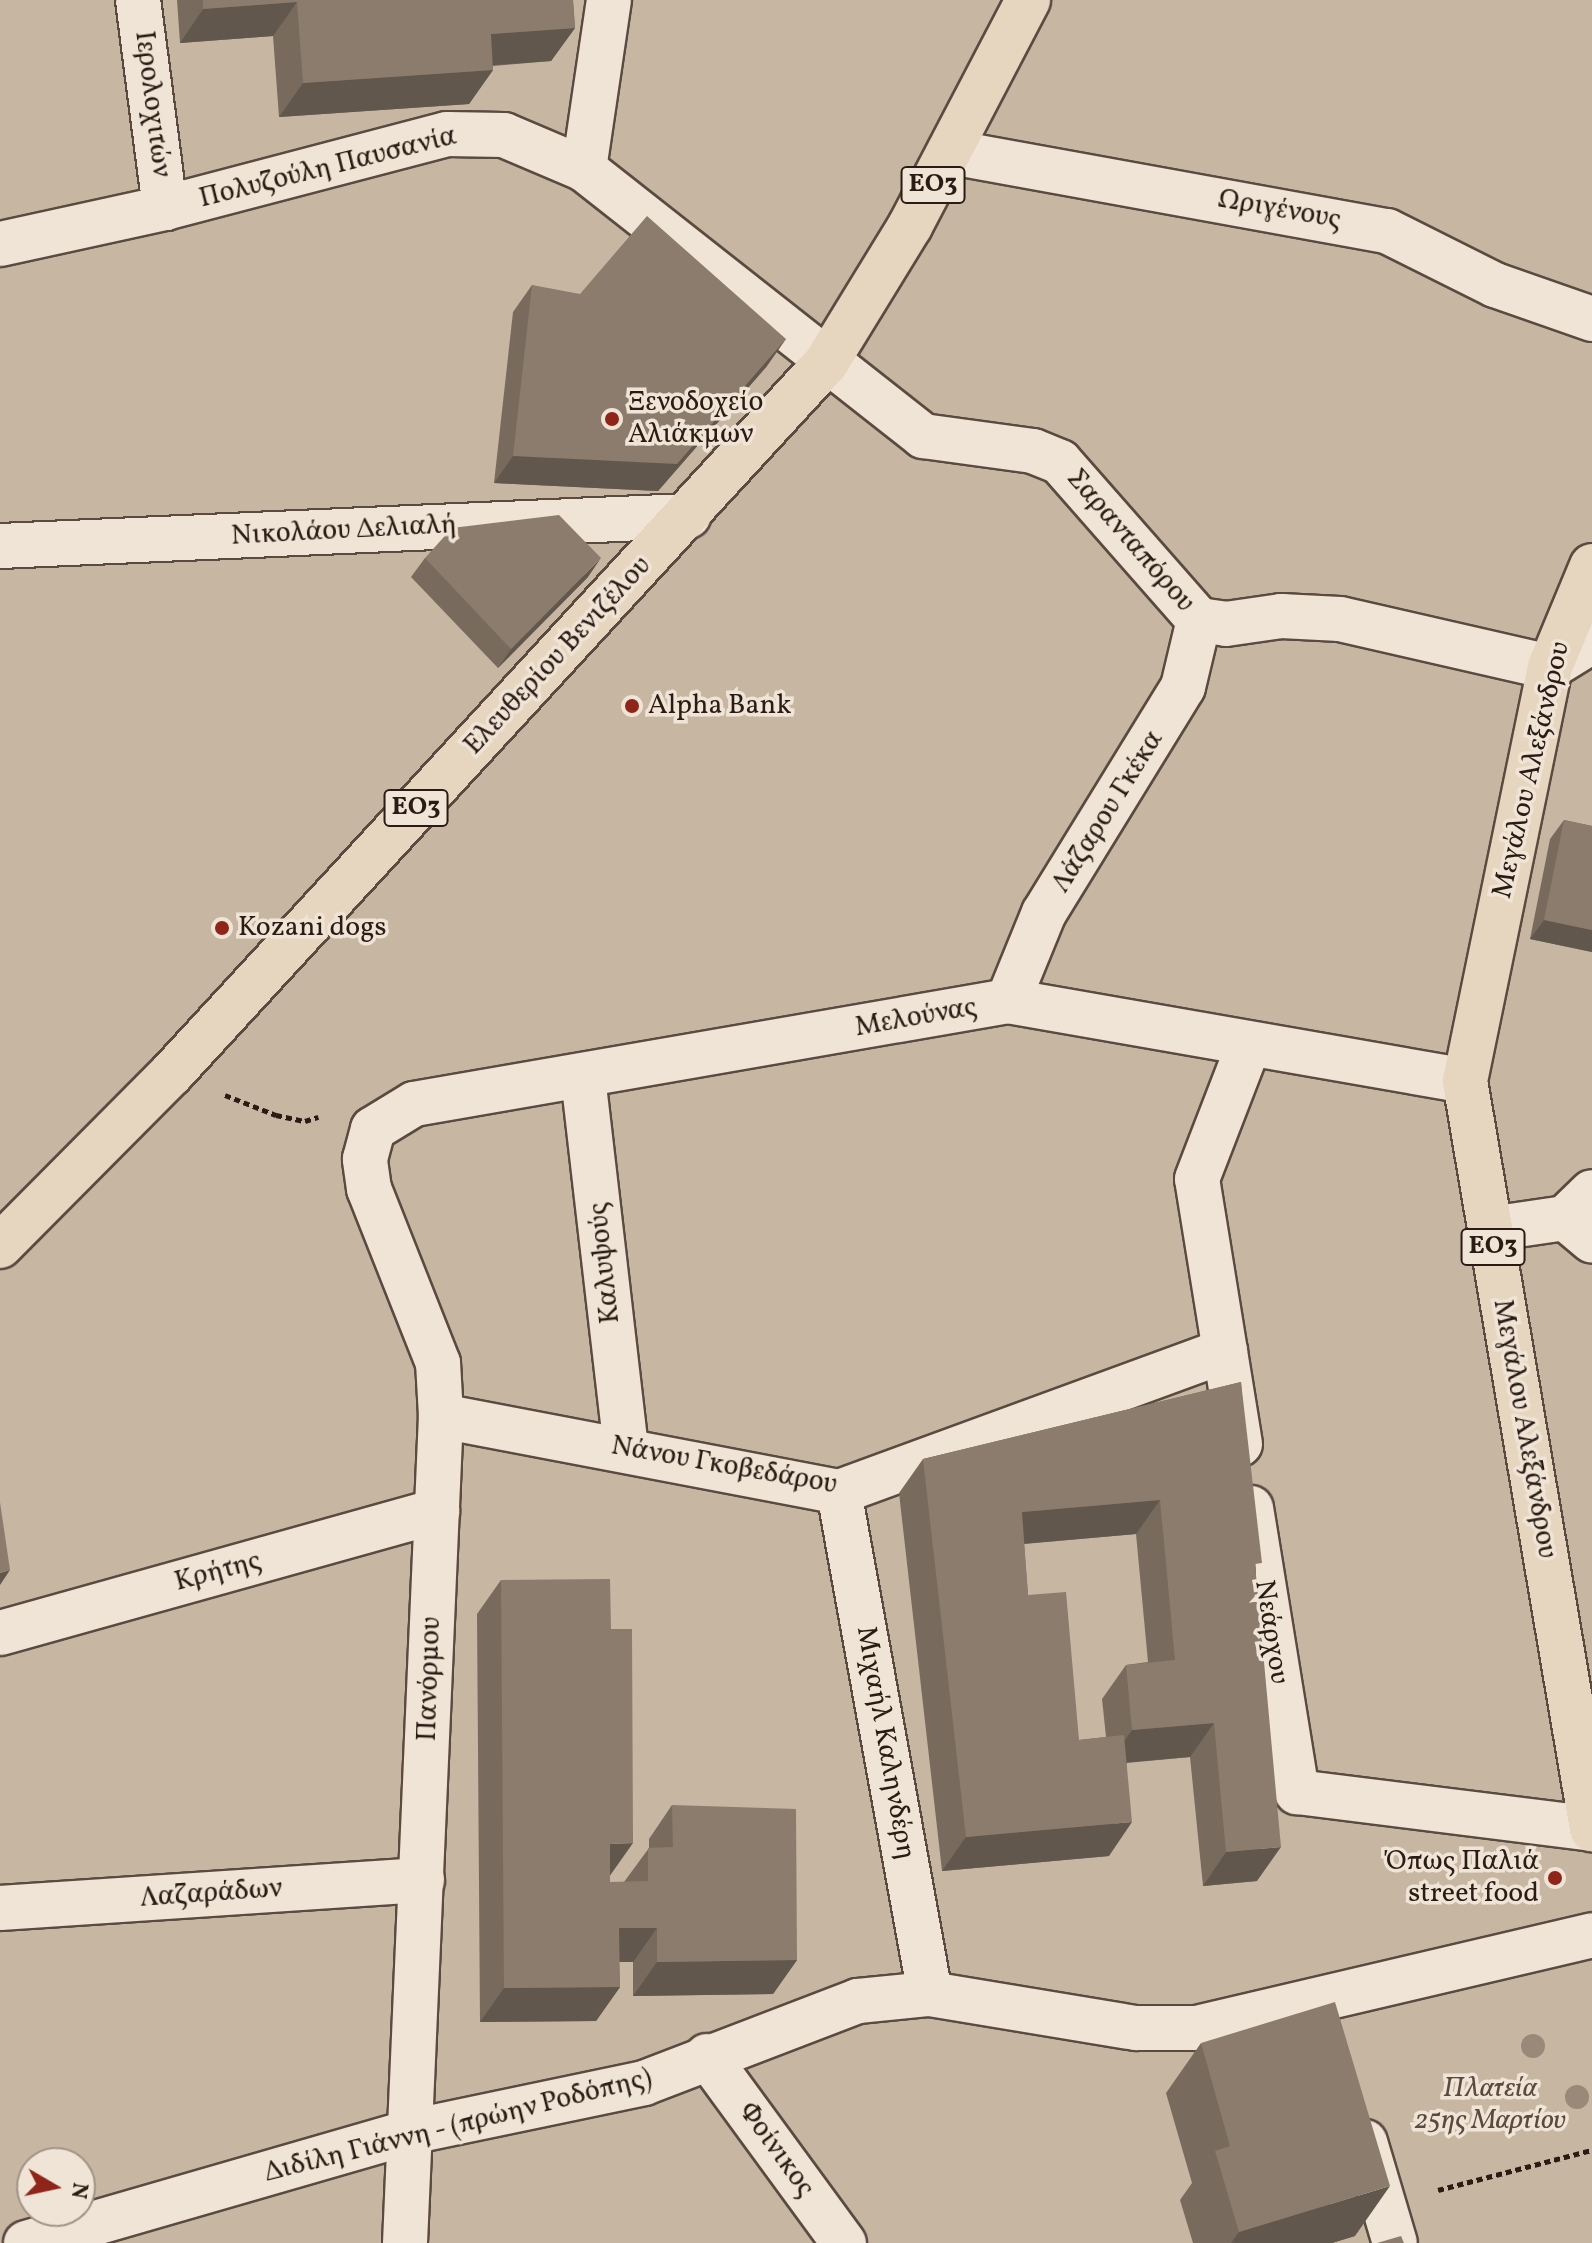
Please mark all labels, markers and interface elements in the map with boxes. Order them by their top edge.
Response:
street label: Ιερολοχιτών [126,29,178,179]
street label: Πολυζούλη Παυσανία [196,120,460,216]
road number: ΕΟ3 [899,163,967,207]
street label: Ωριγένους [1214,183,1344,237]
place label: Ξενοδοχείο Αλιάκμων [628,386,763,452]
marker: Ξενοδοχείο Αλιάκμων [603,410,621,428]
street label: Σαρανταπόρου [1059,463,1201,619]
street label: Νικολάου Δελιαλή [230,508,458,554]
street label: Ελευθερίου Βενιζέλου [457,550,659,762]
street label: Μεγάλου Αλεξάνδρου [1486,638,1578,902]
place label: Alpha Bank [648,689,791,723]
marker: Alpha Bank [623,697,641,715]
street label: Λάζαρου Γκέκα [1045,725,1171,899]
road number: ΕΟ3 [382,786,450,830]
place label: Kozani dogs [238,911,386,945]
marker: Kozani dogs [213,919,231,937]
street label: Μελούνας [852,991,980,1045]
street label: Καλυψούς [582,1201,628,1325]
road number: ΕΟ3 [1459,1225,1527,1269]
street label: Μεγάλου Αλεξάνδρου [1485,1297,1563,1561]
street label: Νάνου Γκοβεδάρου [608,1430,840,1502]
street label: Κρήτης [171,1544,265,1600]
street label: Νεάρχου [1246,1577,1296,1687]
street label: Πανόρμου [411,1616,449,1742]
street label: Μιχαήλ Καληνδέρη [848,1624,922,1862]
place label: Όπως Παλιά street food [1386,1845,1539,1911]
marker: Όπως Παλιά street food [1546,1869,1564,1887]
street label: Λαζαράδων [139,1872,283,1916]
street label: Διδίλη Γιάννη - (πρώην Ροδόπης) [260,2061,656,2191]
park label: Πλατεία 25ης Μαρτίου [1414,2072,1566,2138]
street label: Φοίνικος [730,2096,822,2204]
north arrow [16,2147,96,2227]
text: N [62,2180,95,2201]

